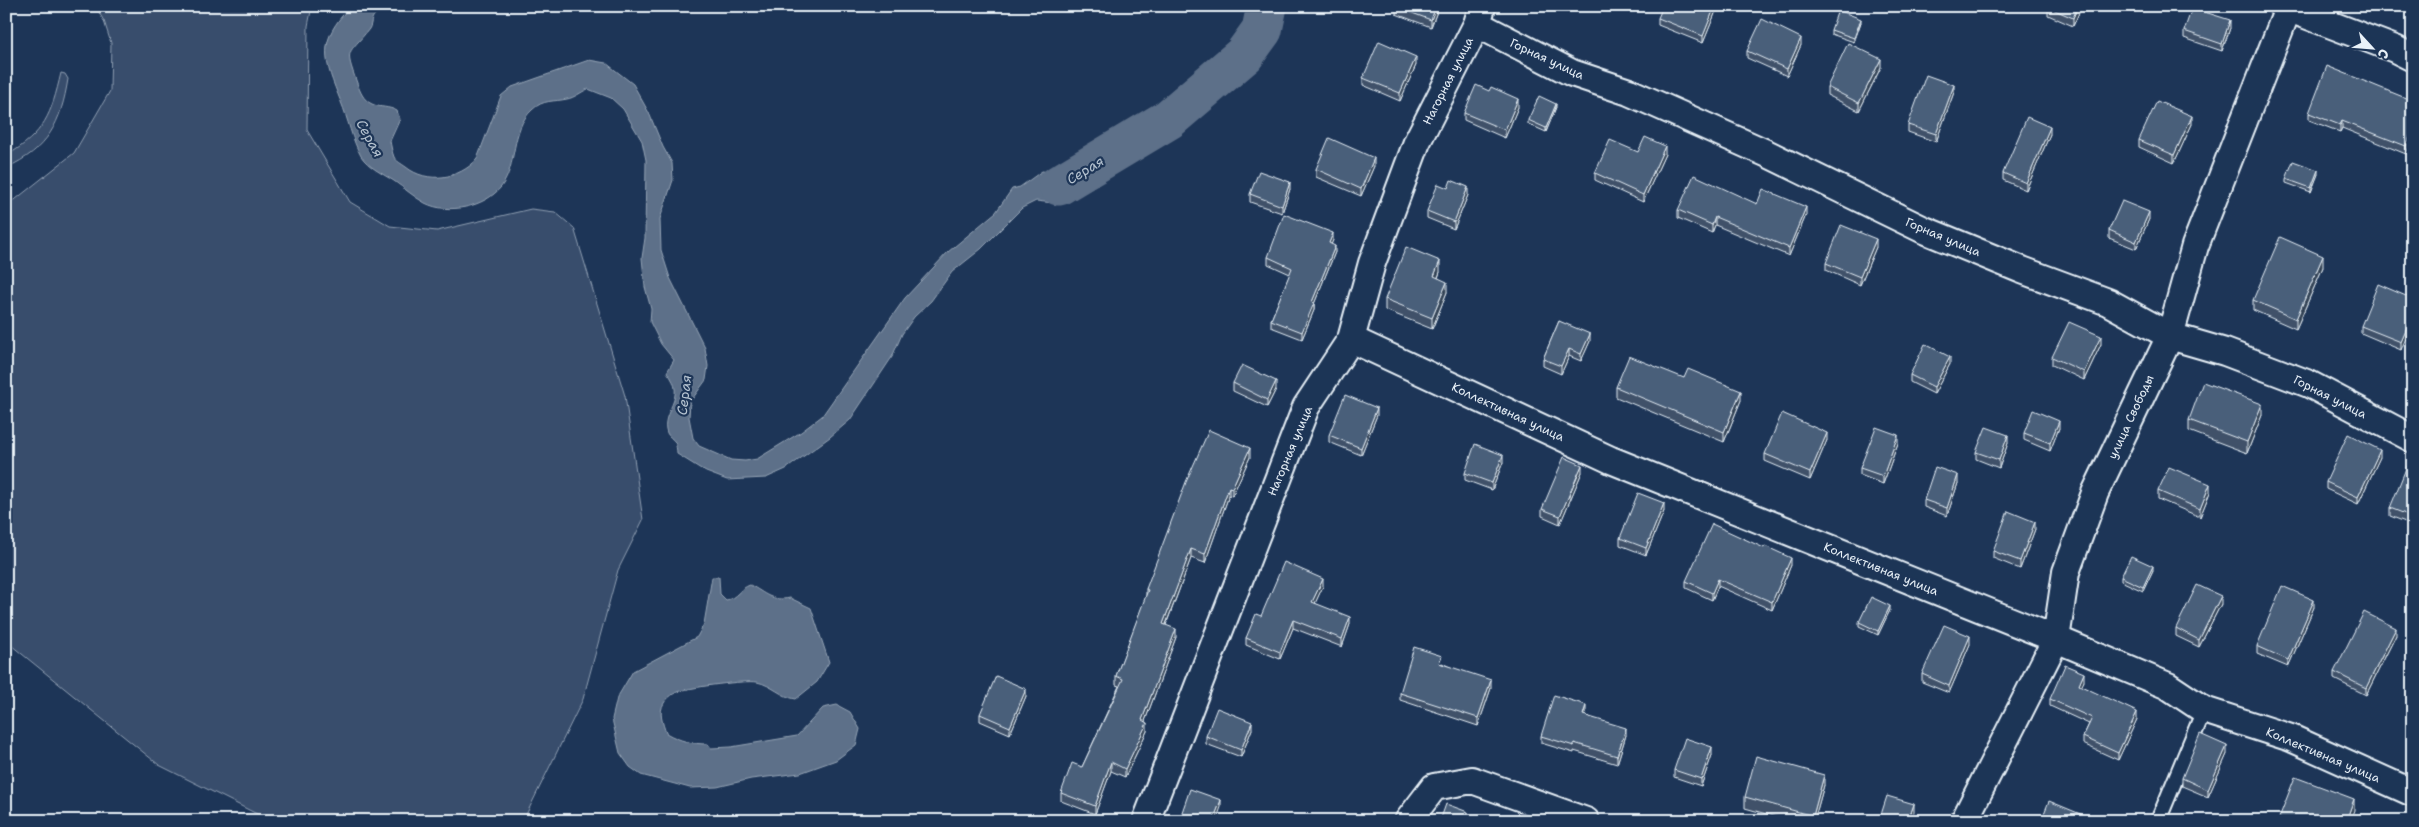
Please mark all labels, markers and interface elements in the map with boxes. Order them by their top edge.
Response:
north arrow [2346,22,2396,72]
street label: Нагорная улица [1419,34,1477,128]
street label: Горная улица [1507,35,1587,83]
text: С [2374,46,2394,62]
water label: Серая [352,116,388,160]
water label: Серая [1063,152,1107,188]
street label: Горная улица [1903,214,1983,260]
street label: улица Свободы [2104,372,2158,462]
street label: Горная улица [2291,372,2370,423]
water label: Серая [673,374,695,416]
street label: Коллективная улица [1449,379,1567,445]
street label: Нагорная улица [1264,403,1316,498]
street label: Коллективная улица [1821,539,1941,600]
street label: Коллективная улица [2264,724,2383,786]

